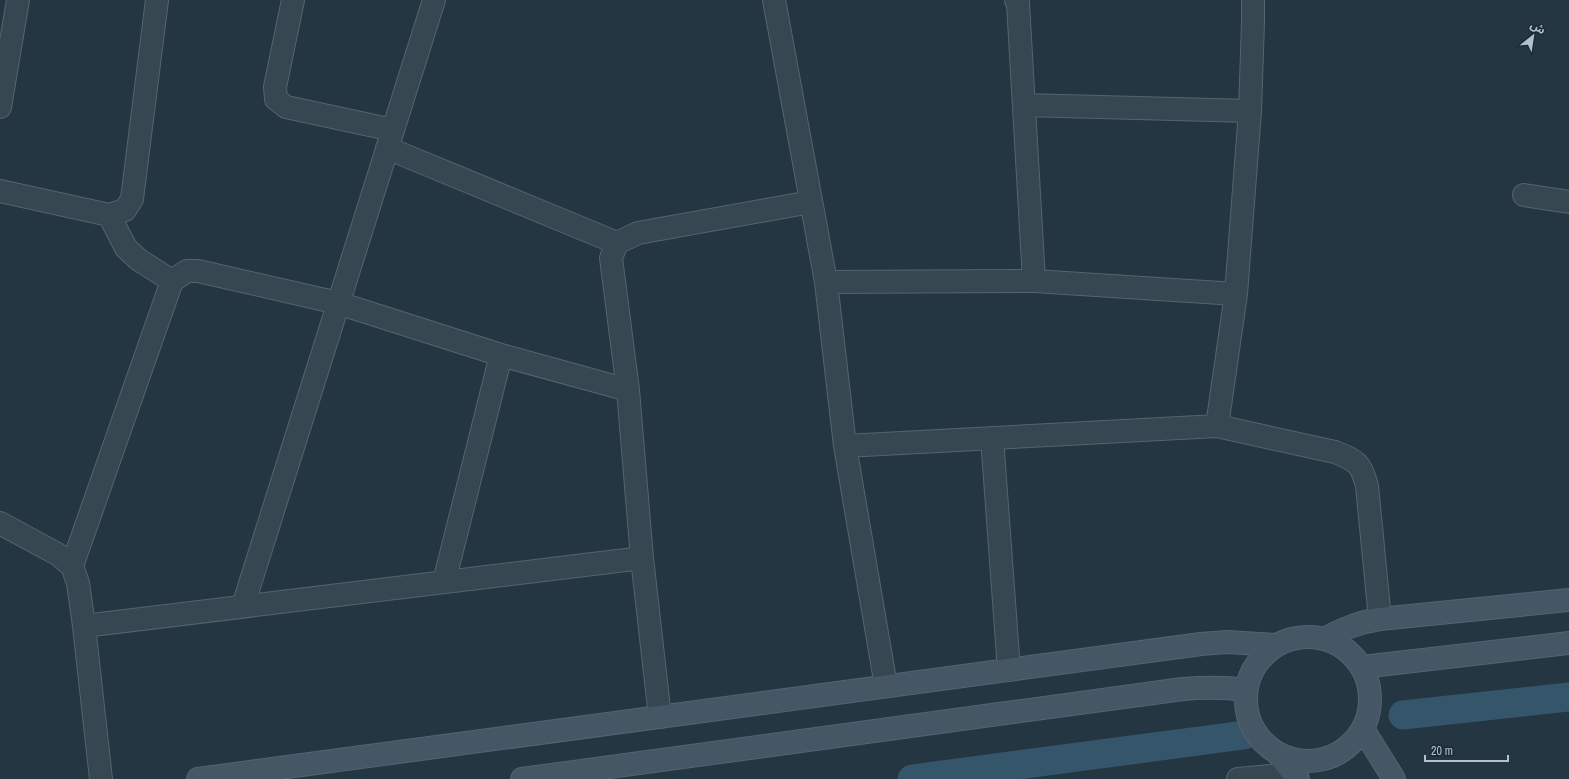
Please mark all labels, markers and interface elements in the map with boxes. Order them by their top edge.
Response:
north arrow [1513,16,1553,56]
text: ش [1528,18,1548,37]
scale bar [1425,737,1508,763]
text: 20 m [1431,743,1453,759]

